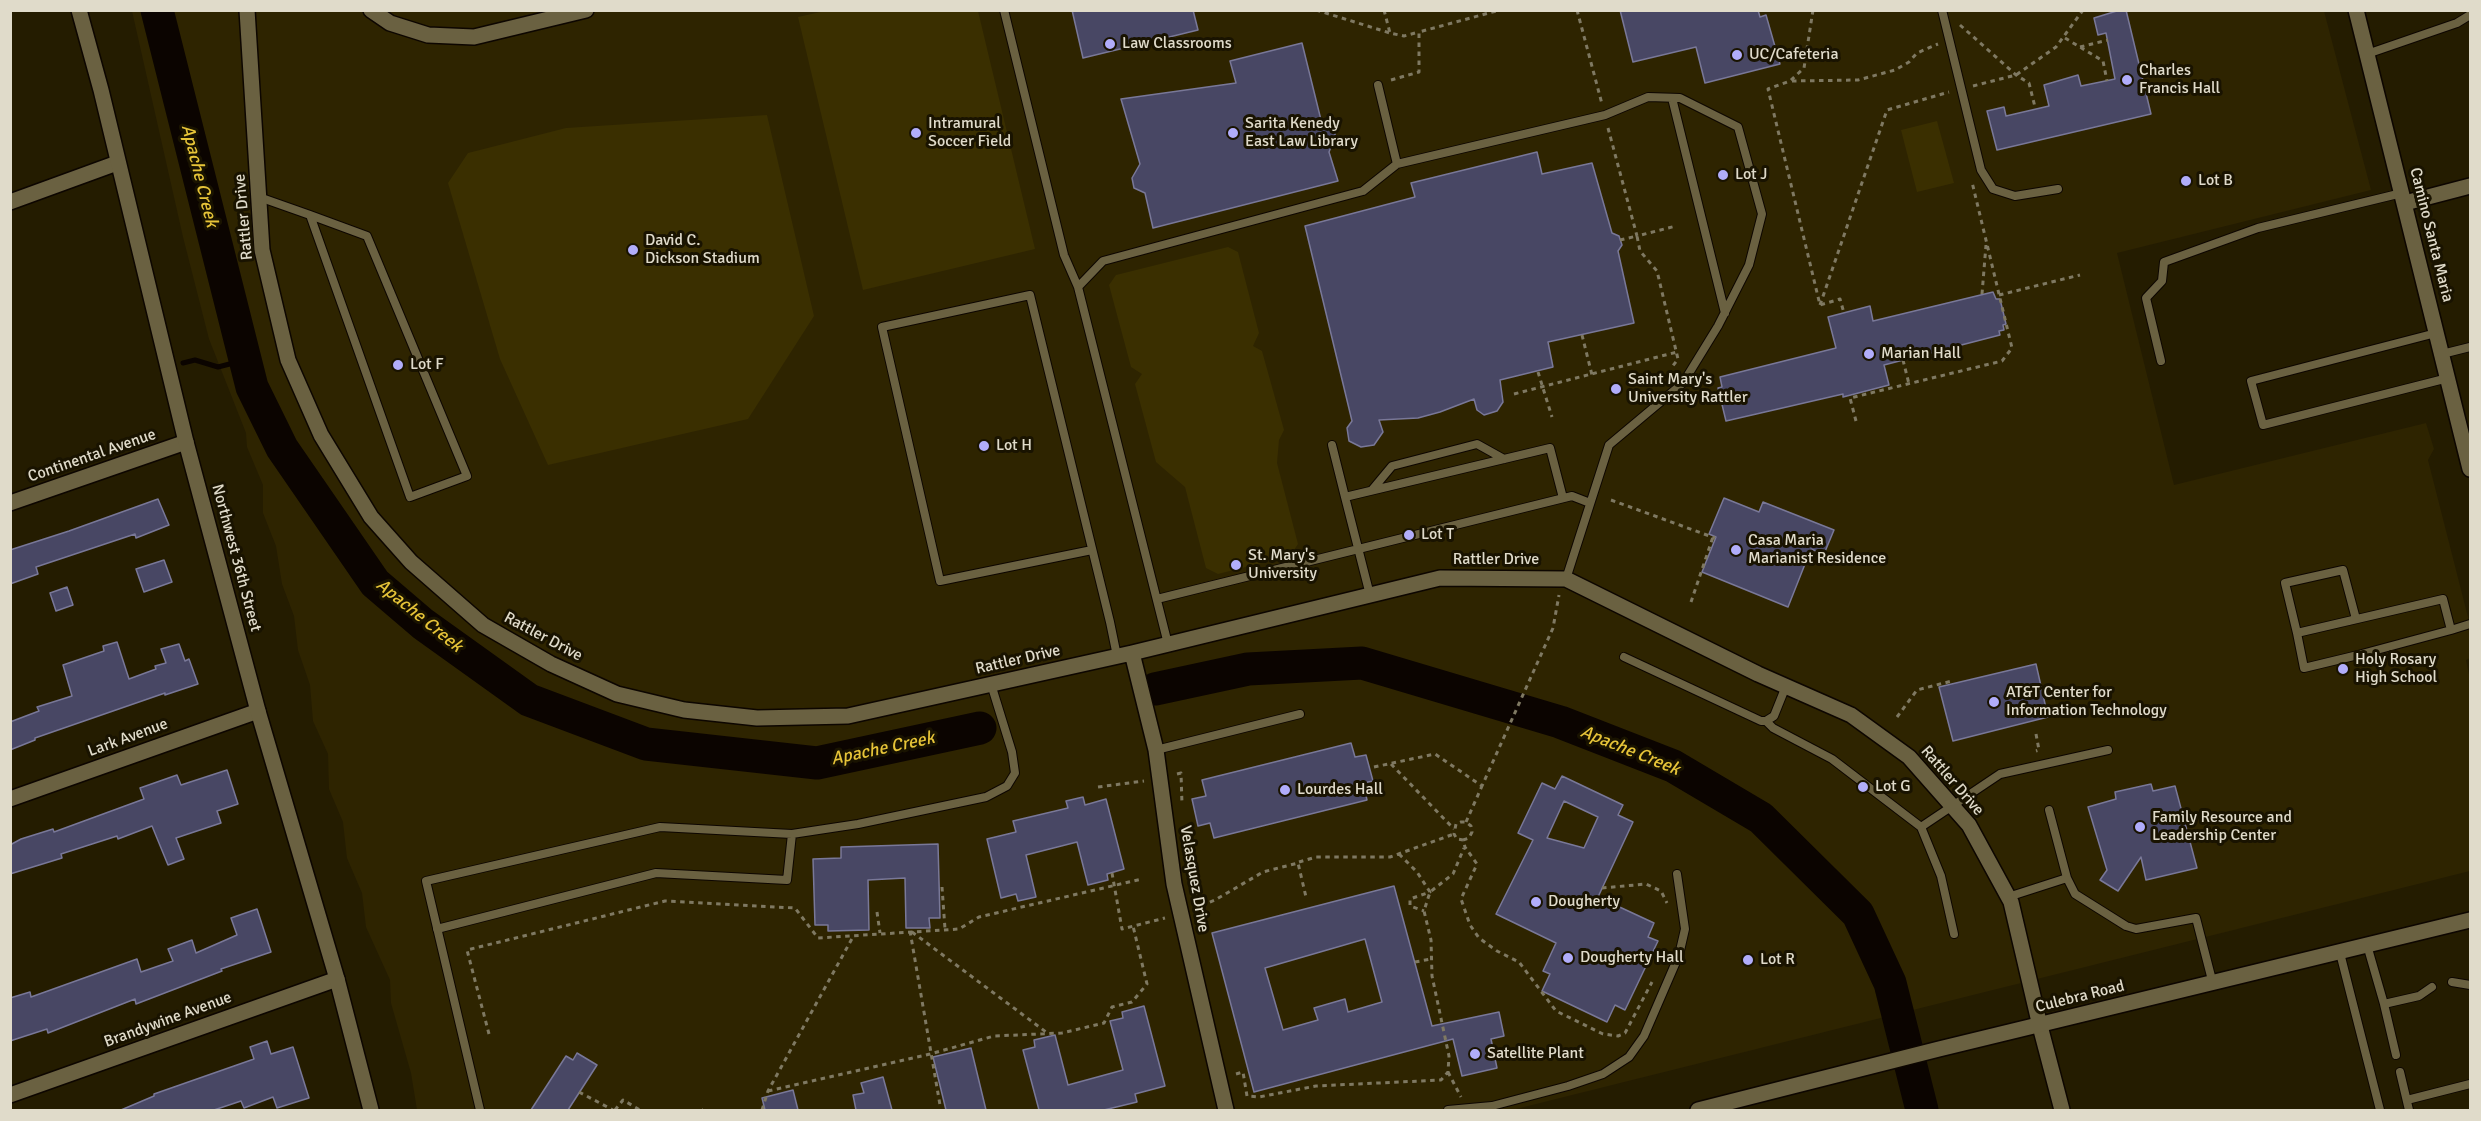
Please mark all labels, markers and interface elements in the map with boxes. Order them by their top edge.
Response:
place label: Law Classrooms [1122,34,1232,54]
marker: Law Classrooms [1103,37,1117,51]
place label: UC/Cafeteria [1749,45,1839,65]
marker: UC/Cafeteria [1730,48,1744,62]
place label: Charles Francis Hall [2139,61,2220,99]
marker: Charles Francis Hall [2120,73,2134,87]
place label: Intramural Soccer Field [928,114,1011,152]
place label: Sarita Kenedy East Law Library [1245,114,1358,152]
water label: Apache Creek [176,122,222,230]
marker: Intramural Soccer Field [909,126,923,140]
marker: Sarita Kenedy East Law Library [1226,126,1240,140]
place label: Lot J [1735,165,1767,185]
street label: Camino Santa Maria [2405,166,2457,304]
marker: Lot J [1716,168,1730,182]
place label: Lot B [2198,171,2233,191]
street label: Rattler Drive [231,173,257,261]
marker: Lot B [2179,174,2193,188]
place label: David C. Dickson Stadium [645,231,760,269]
marker: David C. Dickson Stadium [626,243,640,257]
place label: Marian Hall [1881,344,1961,364]
marker: Marian Hall [1862,347,1876,361]
place label: Lot F [410,355,444,375]
marker: Lot F [391,358,405,372]
place label: Saint Mary's University Rattler [1628,370,1748,408]
marker: Saint Mary's University Rattler [1609,382,1623,396]
street label: Continental Avenue [25,425,159,487]
place label: Lot H [996,436,1032,456]
marker: Lot H [977,439,991,453]
street label: Northwest 36th Street [207,482,265,634]
place label: Lot T [1421,525,1454,545]
marker: Lot T [1402,528,1416,542]
place label: Casa Maria Marianist Residence [1748,531,1886,569]
marker: Casa Maria Marianist Residence [1729,543,1743,557]
place label: St. Mary's University [1248,546,1317,584]
street label: Rattler Drive [1453,550,1539,570]
marker: St. Mary's University [1229,558,1243,572]
water label: Apache Creek [371,575,467,657]
street label: Rattler Drive [500,608,586,666]
street label: Rattler Drive [974,641,1062,679]
place label: Holy Rosary High School [2355,650,2437,688]
marker: Holy Rosary High School [2336,662,2350,676]
place label: AT&T Center for Information Technology [2006,683,2167,721]
marker: AT&T Center for Information Technology [1987,695,2001,709]
street label: Lark Avenue [85,715,171,761]
water label: Apache Creek [1577,721,1683,781]
water label: Apache Creek [829,728,937,770]
street label: Rattler Drive [1916,742,1988,820]
place label: Lot G [1875,777,1911,797]
place label: Lourdes Hall [1297,780,1383,800]
marker: Lot G [1856,780,1870,794]
marker: Lourdes Hall [1278,783,1292,797]
place label: Family Resource and Leadership Center [2152,808,2292,846]
marker: Family Resource and Leadership Center [2133,820,2147,834]
street label: Velasquez Drive [1175,824,1213,934]
place label: Dougherty [1548,892,1620,912]
marker: Dougherty [1529,895,1543,909]
place label: Dougherty Hall [1580,948,1684,968]
place label: Lot R [1760,950,1795,970]
marker: Dougherty Hall [1561,951,1575,965]
marker: Lot R [1741,953,1755,967]
street label: Culebra Road [2034,977,2126,1017]
street label: Brandywine Avenue [102,988,234,1052]
place label: Satellite Plant [1487,1044,1584,1064]
marker: Satellite Plant [1468,1047,1482,1061]

